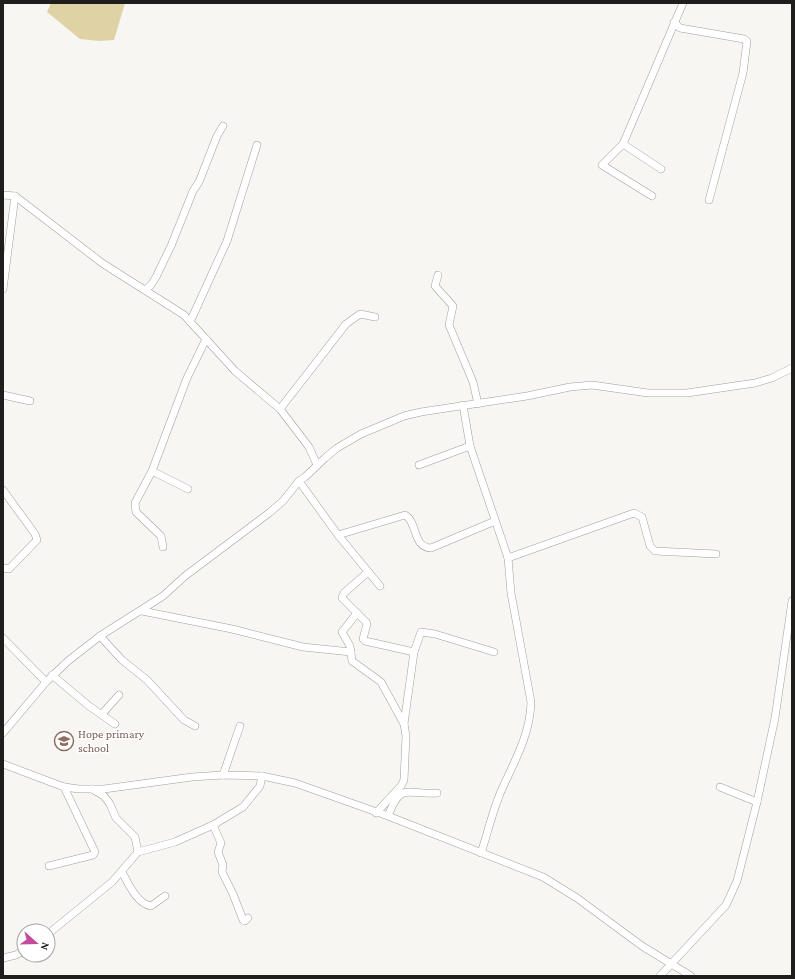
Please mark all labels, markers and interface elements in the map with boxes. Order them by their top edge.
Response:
place label: Hope primary school [78,727,145,755]
school or university icon: Hope primary school [53,730,75,752]
north arrow [16,923,56,963]
text: N [38,941,52,952]

